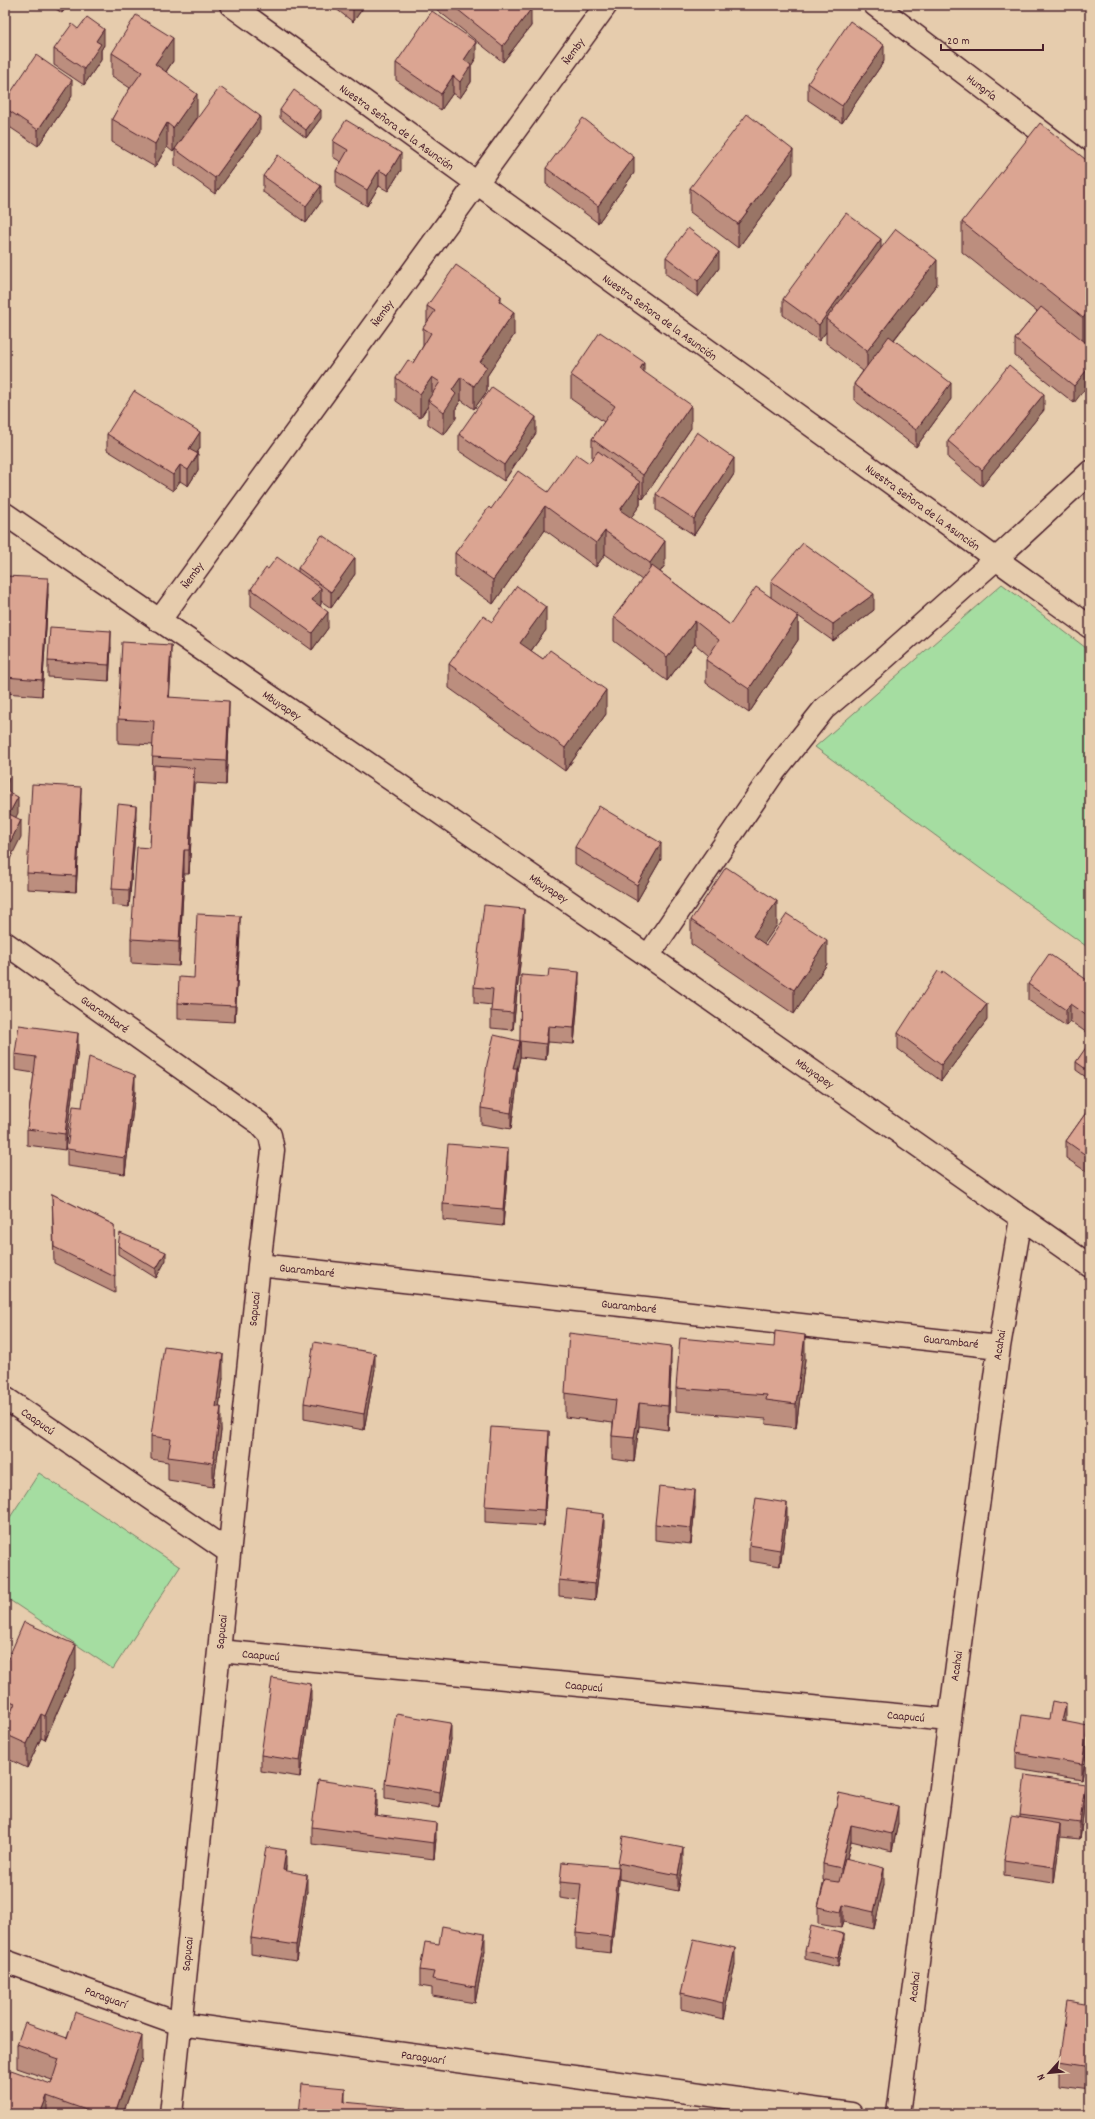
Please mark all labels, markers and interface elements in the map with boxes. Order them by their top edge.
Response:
scale bar [941,26,1043,52]
text: 20 m [947,33,970,50]
street label: Ñemby [559,34,590,69]
street label: Hungría [962,71,1000,106]
street label: Nuestra Señora de la Asunción [335,81,457,176]
street label: Nuestra Señora de la Asunción [598,271,720,366]
street label: Ñemby [368,296,399,331]
street label: Nuestra Señora de la Asunción [861,461,983,556]
street label: Ñemby [178,558,209,593]
street label: Mbuyapey [258,687,305,726]
street label: Mbuyapey [525,870,572,909]
street label: Guarambaré [76,992,132,1038]
street label: Mbuyapey [791,1055,838,1094]
street label: Guarambaré [278,1260,335,1283]
street label: Sapucai [245,1291,266,1327]
street label: Guarambaré [600,1296,657,1319]
street label: Acahai [990,1329,1011,1362]
street label: Guarambaré [922,1331,979,1354]
street label: Caapucú [17,1404,58,1440]
street label: Sapucai [212,1614,233,1650]
street label: Caapucú [241,1646,280,1667]
street label: Acahai [947,1650,968,1682]
street label: Caapucú [564,1677,603,1698]
street label: Caapucú [886,1707,925,1728]
street label: Sapucai [178,1936,199,1972]
street label: Acahai [905,1971,926,2003]
street label: Paraguarí [82,1983,130,2014]
street label: Paraguarí [400,2047,446,2070]
north arrow [1029,2053,1069,2093]
text: N [1033,2070,1050,2083]

